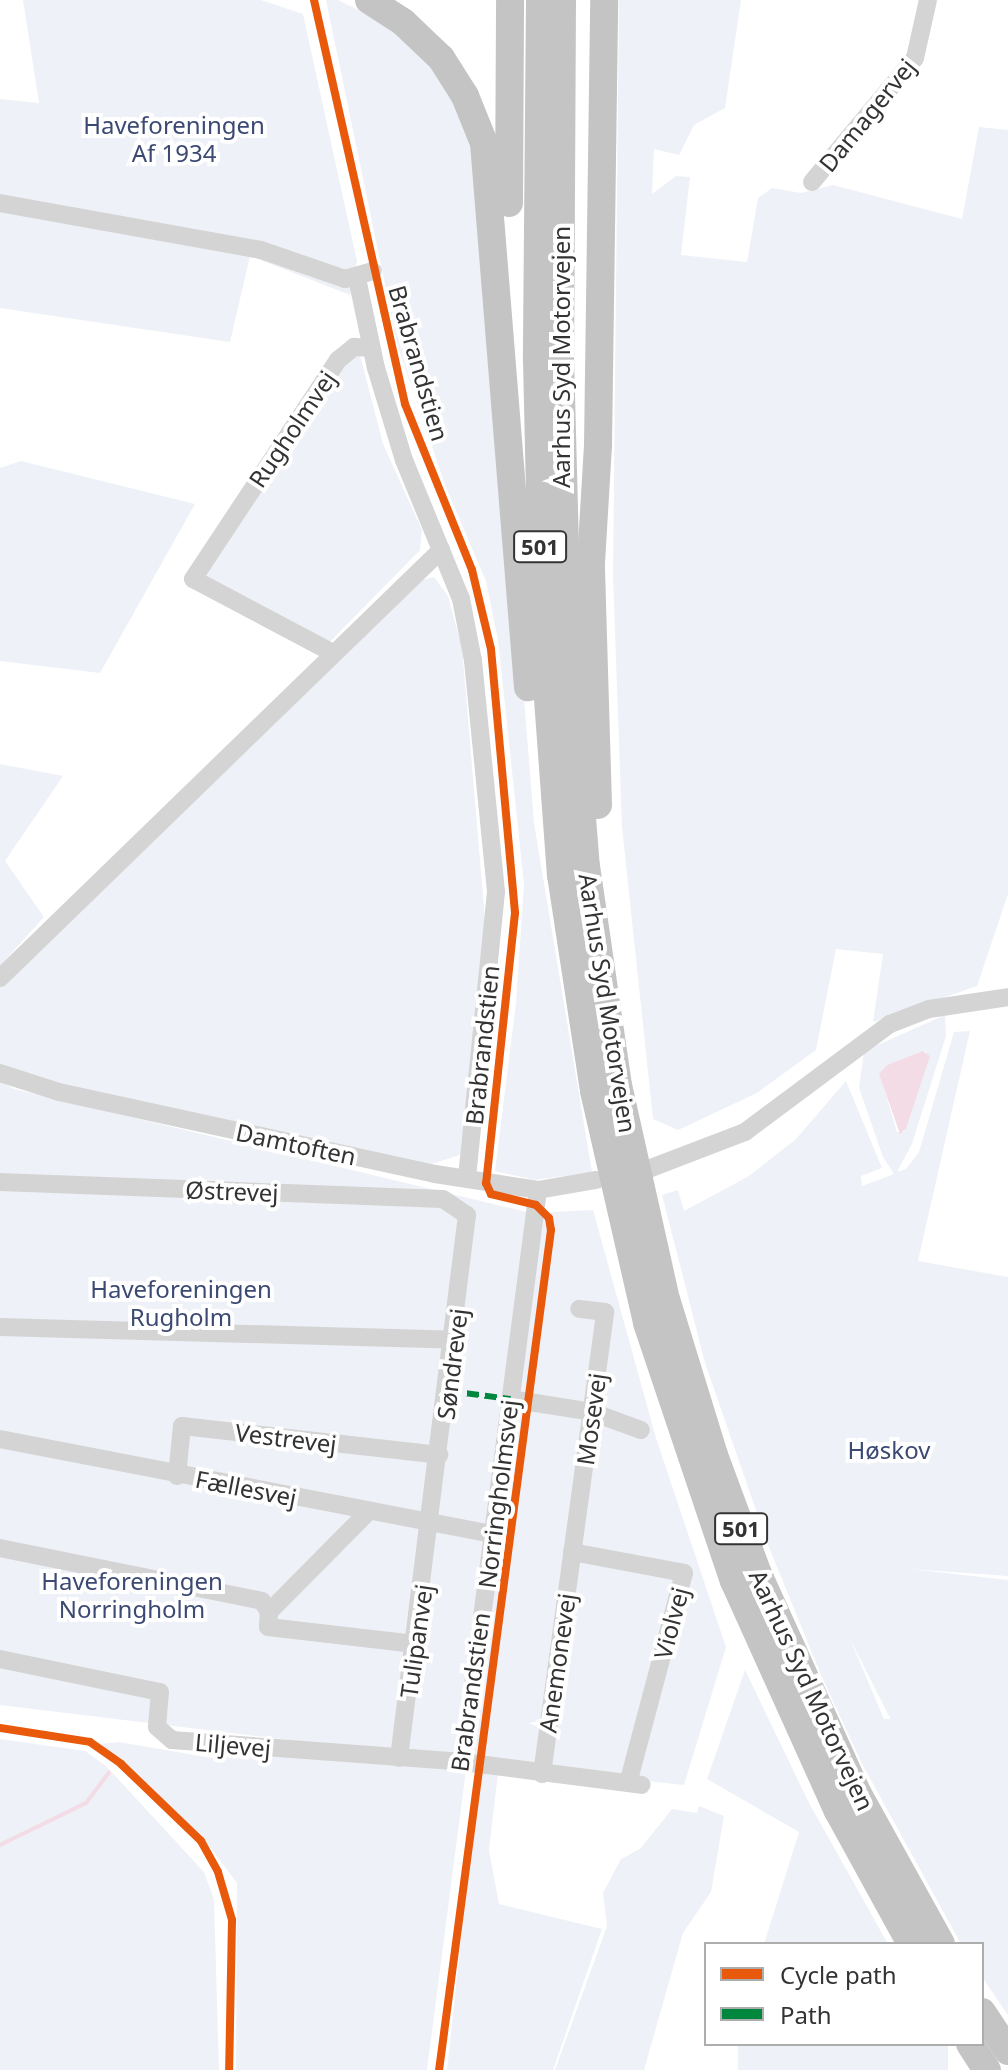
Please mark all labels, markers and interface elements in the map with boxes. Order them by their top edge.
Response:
street label: Damagervej [813,53,921,177]
park label: Haveforeningen Af 1934 [83,111,265,167]
street label: Aarhus Syd Motorvejen [547,226,575,488]
street label: Brabrandstien [383,282,455,444]
street label: Rugholmvej [242,365,342,493]
road number: 501 [512,529,568,565]
street label: Aarhus Syd Motorvejen [573,871,643,1135]
street label: Brabrandstien [459,964,505,1126]
street label: Damtoften [233,1117,359,1171]
street label: Østrevej [185,1175,279,1207]
park label: Haveforeningen Rugholm [90,1275,272,1331]
street label: Søndrevej [431,1307,473,1421]
street label: Mosevej [570,1371,612,1467]
street label: Norringholmsvej [472,1398,524,1590]
street label: Vestrevej [234,1417,338,1459]
park label: Høskov [848,1436,930,1464]
street label: Fællesvej [193,1464,299,1512]
road number: 501 [713,1511,769,1547]
street label: Aarhus Syd Motorvejen [744,1565,880,1815]
park label: Haveforeningen Norringholm [41,1567,223,1623]
street label: Tulipanvej [394,1582,438,1700]
street label: Violvej [648,1584,694,1662]
street label: Anemonevej [533,1591,581,1735]
street label: Brabrandstien [445,1611,495,1773]
street label: Liljevej [194,1727,272,1763]
legend [704,1942,984,2046]
text: Cycle path [780,1958,897,1991]
text: Path [780,1998,831,2031]

